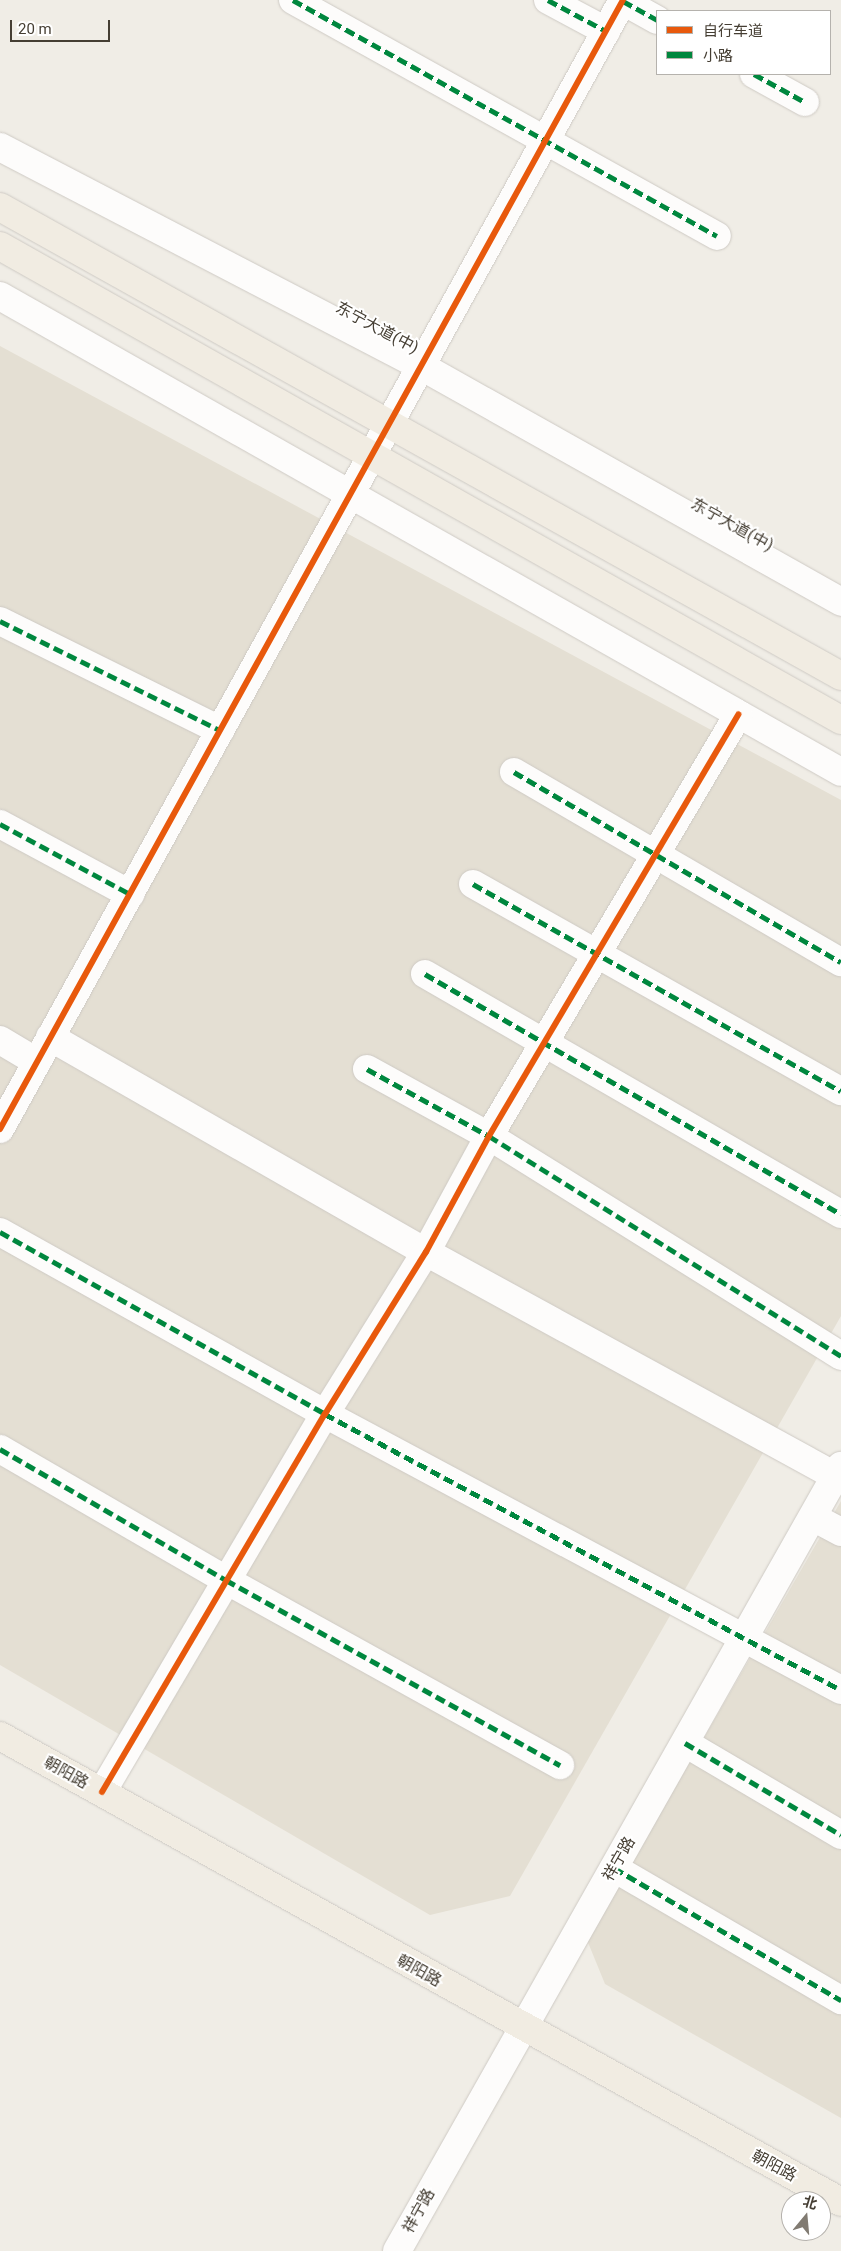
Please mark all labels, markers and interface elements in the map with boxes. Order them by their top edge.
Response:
scale bar [12,10,112,42]
legend [656,10,831,75]
text: 20 m [18,20,52,38]
text: 自行车道 [703,22,763,40]
text: 小路 [703,47,733,65]
street label: 东宁大道(中) [332,298,422,358]
street label: 东宁大道(中) [688,495,776,555]
street label: 朝阳路 [40,1753,92,1793]
street label: 祥宁路 [599,1833,639,1885]
street label: 朝阳路 [393,1951,445,1991]
street label: 朝阳路 [748,2146,800,2186]
street label: 祥宁路 [399,2185,439,2237]
north arrow [781,2191,831,2241]
text: 北 [801,2193,819,2212]

